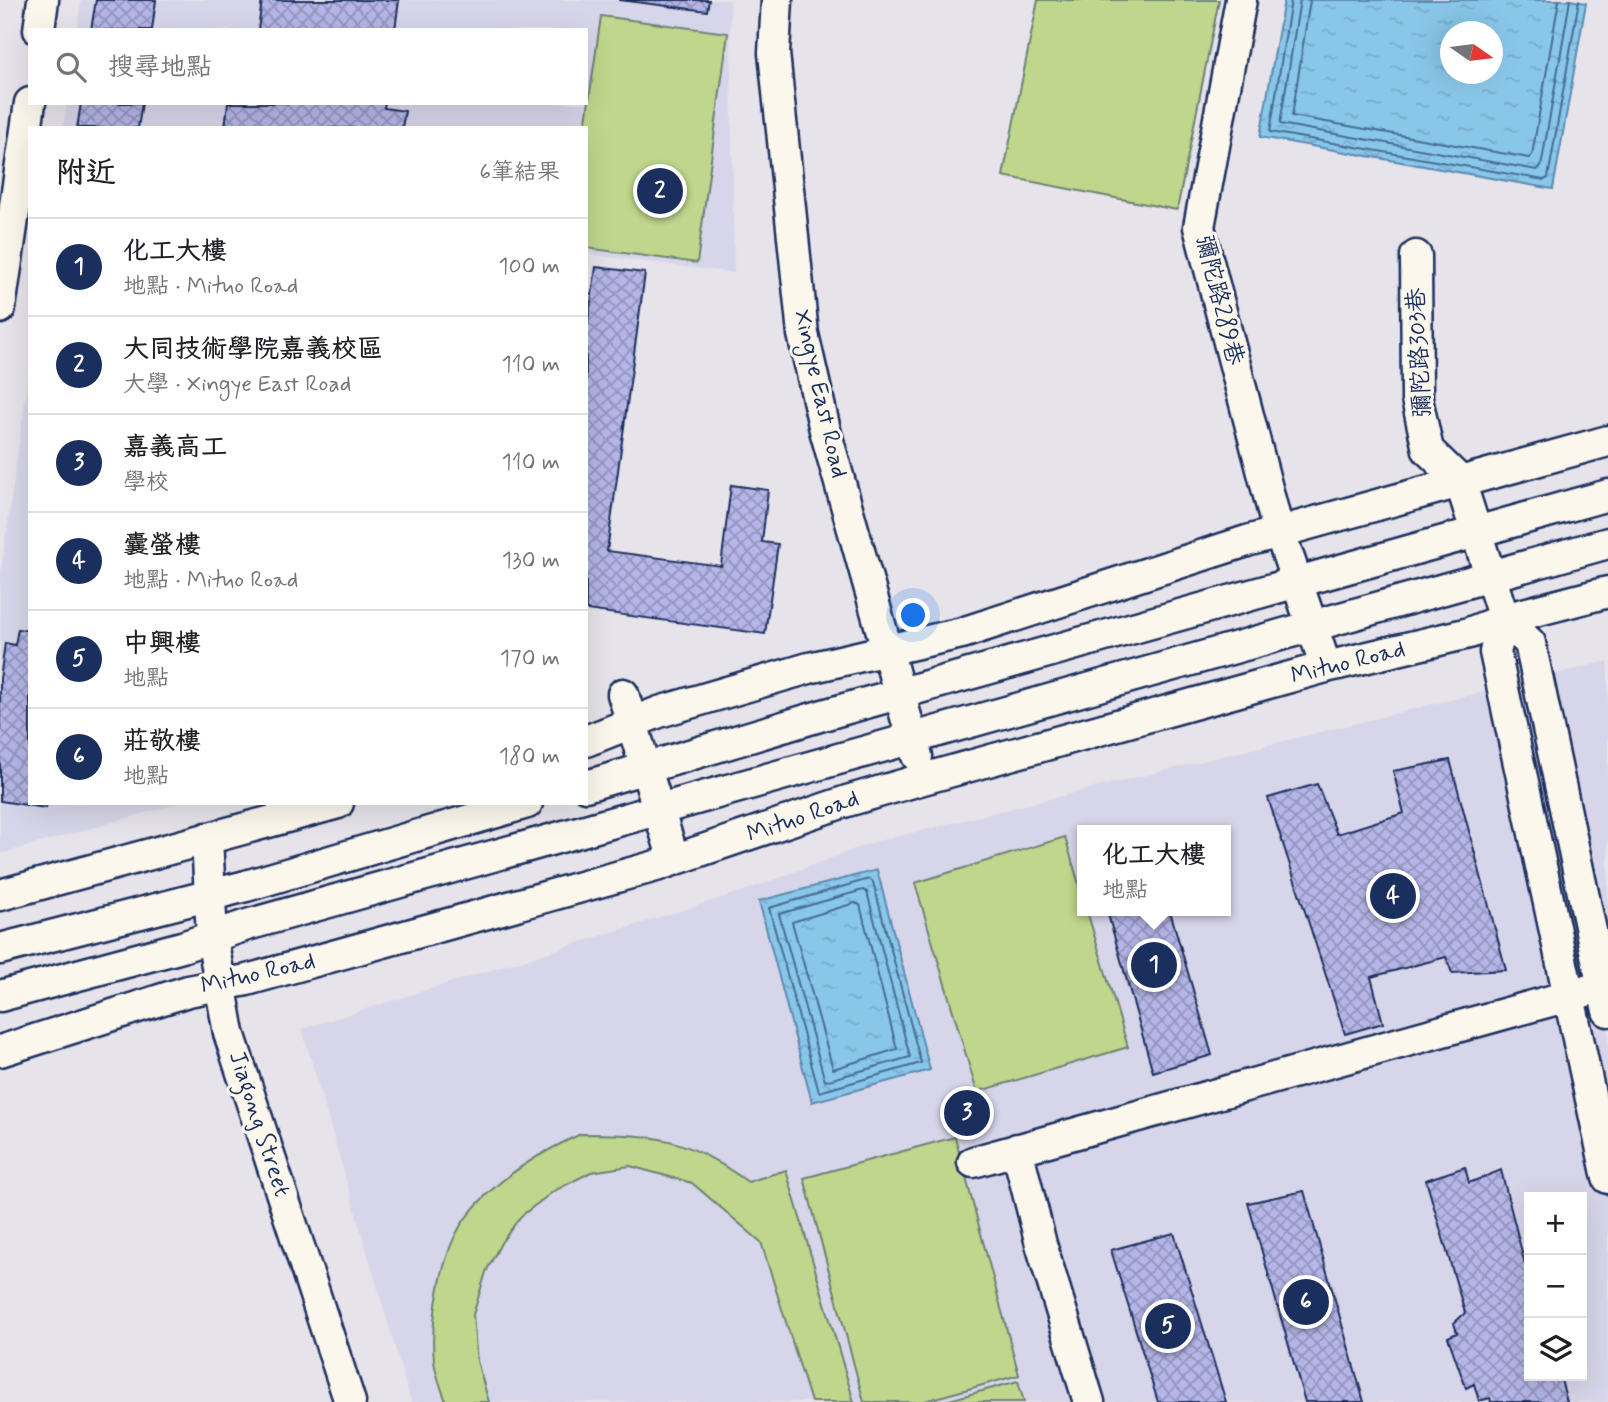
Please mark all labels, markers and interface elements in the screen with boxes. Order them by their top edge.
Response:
north arrow [1440,21,1503,84]
search box [28,28,588,105]
icon: search [52,48,90,86]
text: 搜尋地點 [108,51,212,85]
text: 附近 [56,154,116,193]
text: 6筆結果 [479,158,560,188]
pin: 2 [637,165,683,217]
street label: 彌陀路289巷 [1188,231,1250,369]
text: 化工大樓 [123,235,227,269]
text: 1 [74,252,84,282]
text: 100 m [498,252,560,282]
text: 地點 · Mituo Road [123,272,298,302]
street label: 彌陀路303巷 [1401,287,1439,419]
street label: Xingye East Road [784,307,854,482]
text: 大同技術學院嘉義校區 [123,333,383,367]
text: 2 [73,350,85,380]
text: 110 m [501,350,560,380]
text: 大學 · Xingye East Road [123,370,351,400]
text: 嘉義高工 [123,431,227,465]
text: 3 [74,448,84,478]
text: 110 m [501,448,560,478]
text: 學校 [123,468,169,498]
text: 囊螢樓 [123,529,201,563]
text: 4 [72,546,86,576]
text: 130 m [502,546,560,576]
text: 地點 · Mituo Road [123,566,298,596]
your location [896,598,930,632]
text: 中興樓 [123,627,201,661]
street label: Mituo Road [1288,634,1408,692]
text: 5 [72,644,86,674]
text: 170 m [500,644,560,674]
text: 地點 [123,664,169,694]
text: 莊敬樓 [123,725,201,759]
text: 6 [73,742,85,772]
text: 180 m [499,742,560,772]
text: 地點 [123,762,169,792]
street label: Mituo Road [743,783,863,851]
popup [1077,825,1231,916]
text: 化工大樓 [1102,839,1206,873]
pin: 4 [1370,870,1416,922]
text: 地點 [1102,876,1148,906]
pin: 1 [1131,939,1177,991]
street label: Mituo Road [198,946,318,1002]
street label: Jiagong Street [218,1047,297,1202]
pin: 3 [944,1087,990,1139]
map controls [1524,1192,1587,1381]
button: + [1524,1192,1587,1255]
button: − [1524,1255,1587,1318]
pin: 6 [1283,1276,1329,1328]
pin: 5 [1145,1300,1191,1352]
button: layers [1524,1318,1587,1381]

